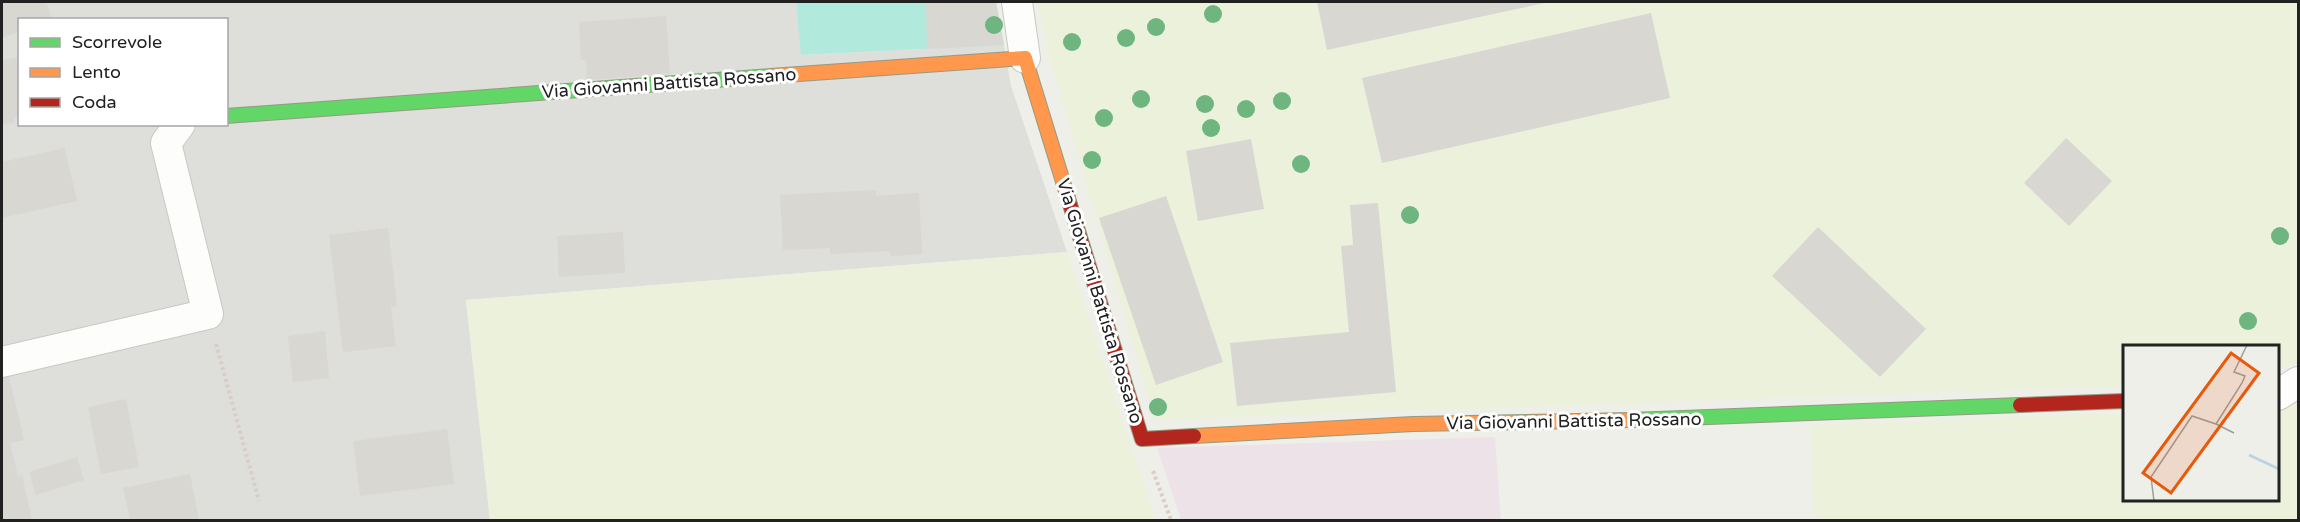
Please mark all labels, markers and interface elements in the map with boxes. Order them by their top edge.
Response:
legend [18,18,228,126]
text: Scorrevole [72,31,162,53]
text: Lento [72,61,121,83]
street label: Via Giovanni Battista Rossano [541,63,797,103]
text: Coda [72,91,117,113]
street label: Via Giovanni Battista Rossano [1052,176,1148,426]
inset map [2123,345,2279,501]
street label: Via Giovanni Battista Rossano [1446,408,1702,434]

